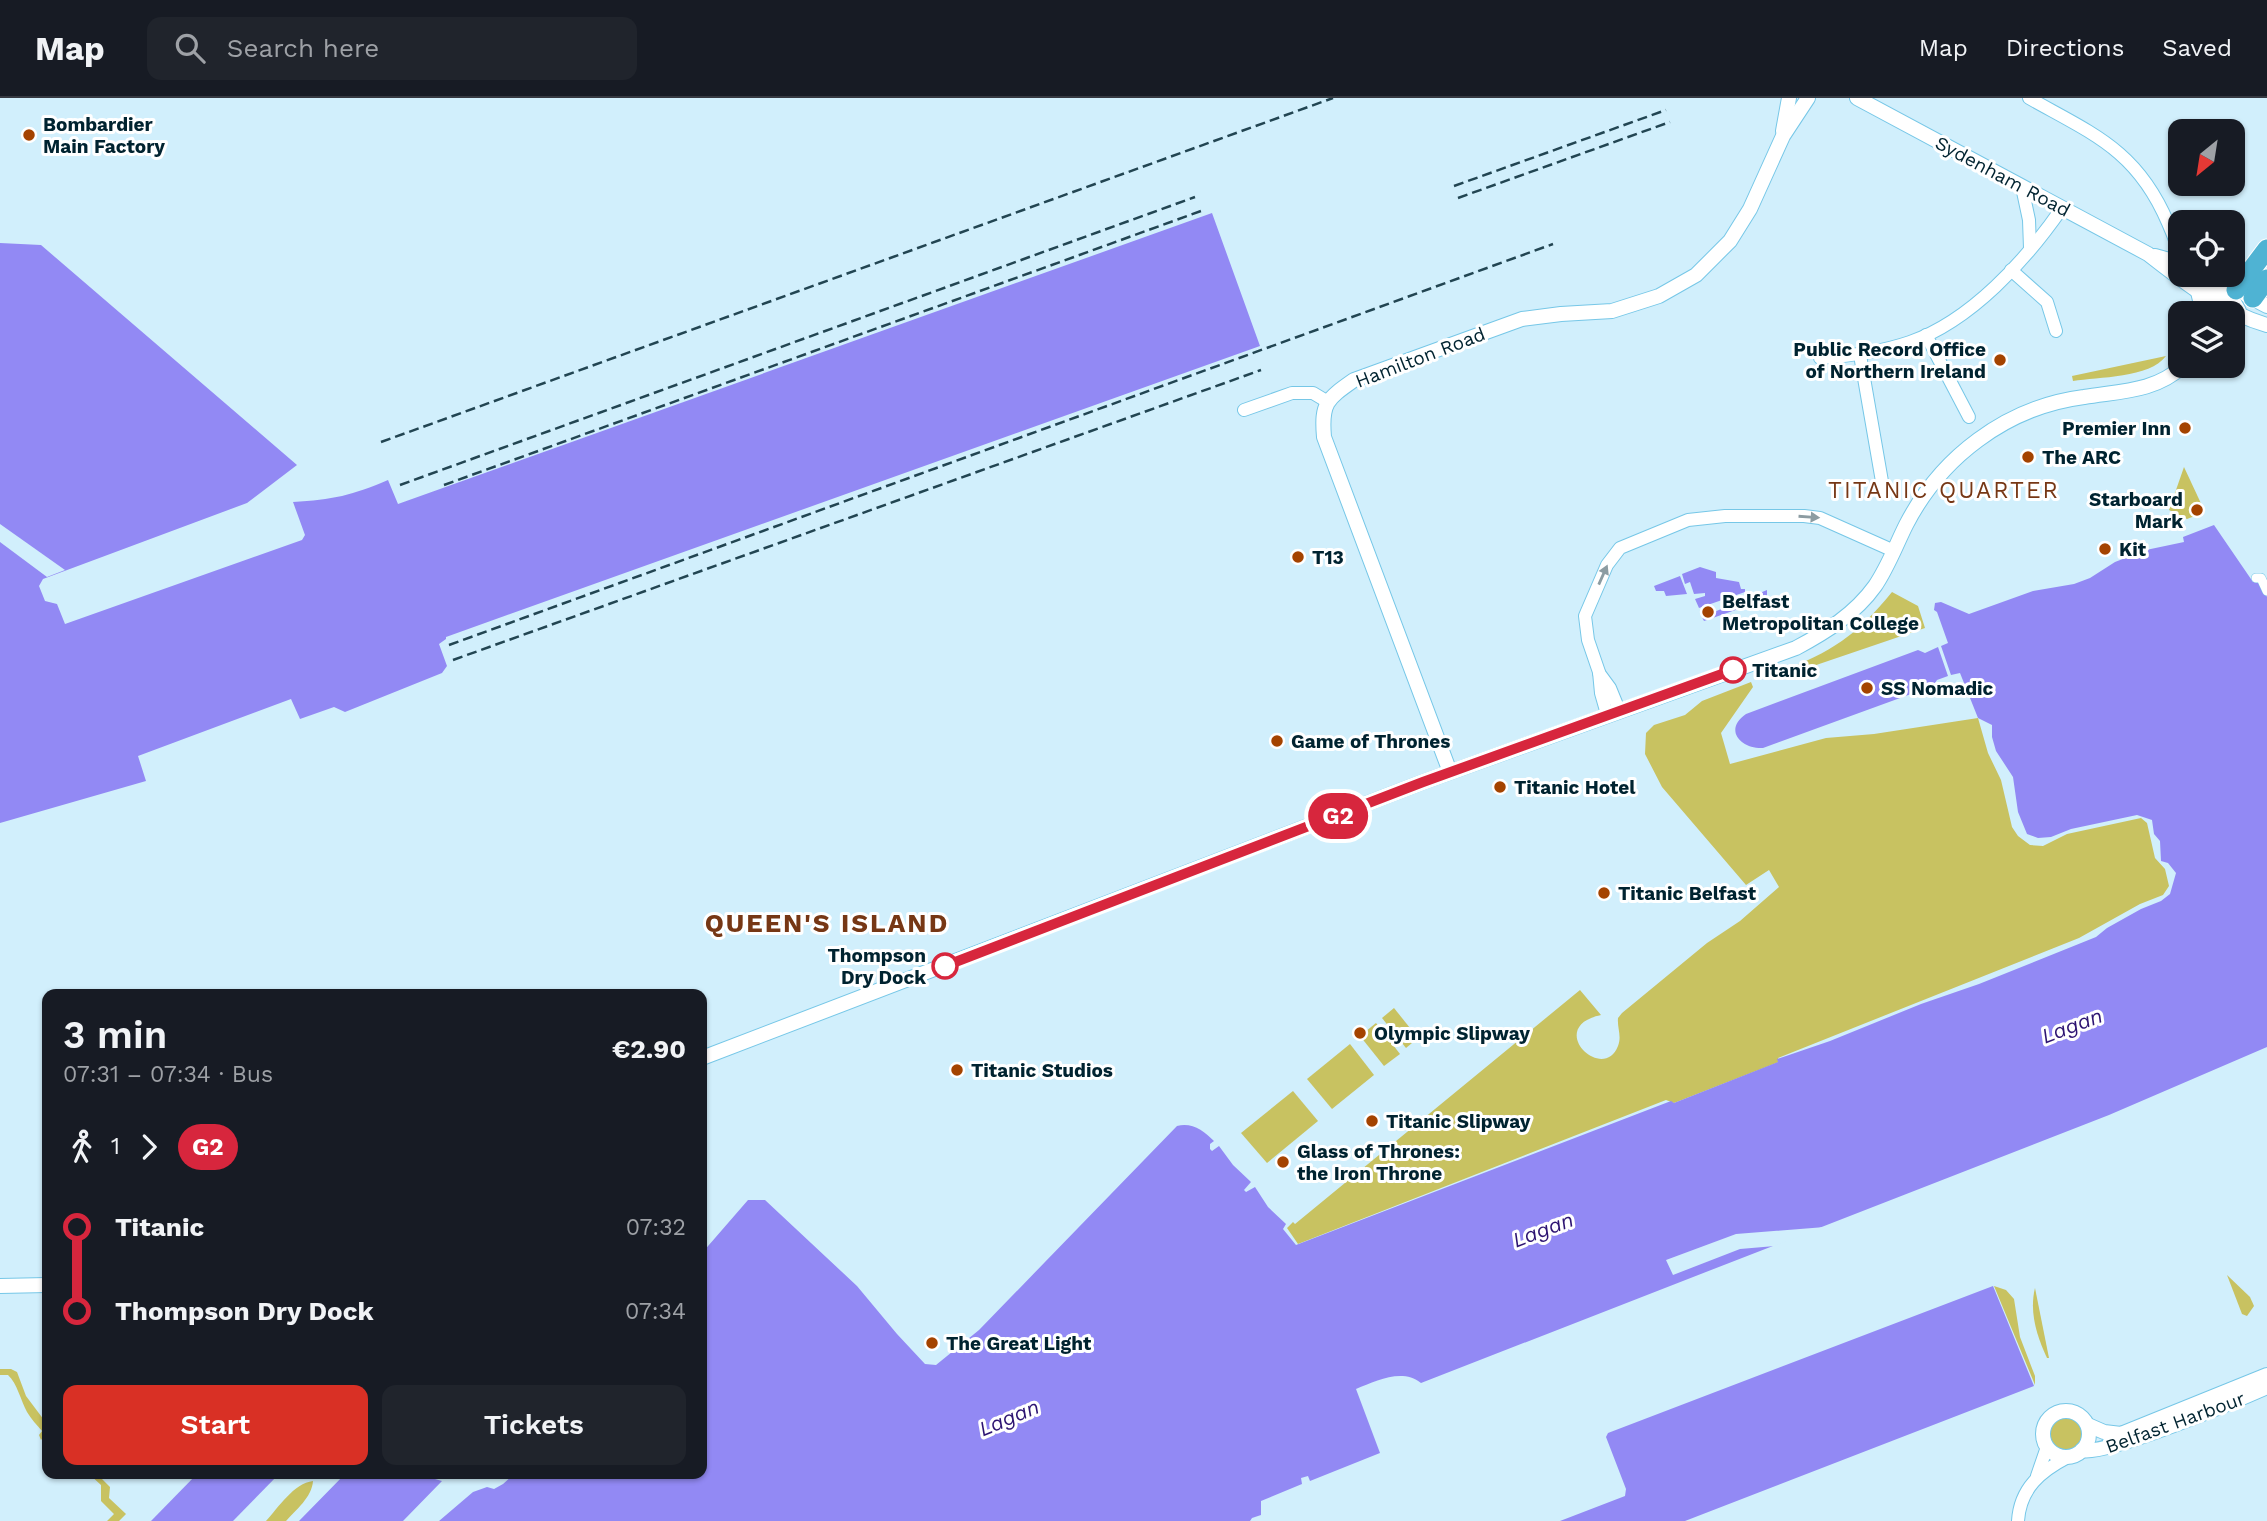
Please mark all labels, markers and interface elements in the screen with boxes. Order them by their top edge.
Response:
search box [147,17,637,80]
text: Map [35,29,105,68]
icon: search [171,29,209,67]
text: Search here [227,33,379,63]
text: Map [1919,34,1968,62]
text: Directions [2006,34,2124,62]
text: Saved [2162,34,2232,62]
place label: Bombardier Main Factory [43,113,165,158]
north arrow [2168,119,2245,196]
map controls [2168,119,2245,378]
marker: Bombardier Main Factory [21,127,37,143]
street label: Sydenham Road [1931,131,2074,222]
button: locate [2168,210,2245,287]
button: layers [2168,301,2245,378]
street label: Hamilton Road [1352,322,1488,393]
place label: Public Record Office of Northern Ireland [1793,338,1986,383]
marker: Public Record Office of Northern Ireland [1992,352,2008,368]
place label: Premier Inn [2062,417,2171,440]
marker: Premier Inn [2177,420,2193,436]
place label: The ARC [2042,446,2121,469]
marker: The ARC [2020,449,2036,465]
district label: TITANIC QUARTER [1828,477,2060,504]
place label: Starboard Mark [2089,488,2183,533]
marker: Starboard Mark [2189,502,2205,518]
one-way arrow [1798,512,1820,523]
place label: Kit [2119,538,2147,561]
marker: Kit [2097,541,2113,557]
place label: T13 [1312,546,1344,569]
marker: T13 [1290,549,1306,565]
one-way arrow [1597,565,1609,585]
place label: Belfast Metropolitan College [1722,590,1919,635]
marker: Belfast Metropolitan College [1700,604,1716,620]
marker: Titanic [1720,657,1746,683]
place label: Titanic [1752,659,1817,682]
place label: SS Nomadic [1881,677,1994,700]
marker: SS Nomadic [1859,680,1875,696]
place label: Game of Thrones [1291,730,1450,753]
marker: Game of Thrones [1269,733,1285,749]
place label: Titanic Hotel [1514,776,1636,799]
marker: Titanic Hotel [1492,779,1508,795]
line badge: G2 [1306,793,1370,839]
text: G2 [1322,802,1354,830]
place label: Titanic Belfast [1618,882,1757,905]
marker: Titanic Belfast [1596,885,1612,901]
district label: QUEEN'S ISLAND [705,908,949,938]
place label: Thompson Dry Dock [828,944,926,989]
marker: Thompson Dry Dock [932,953,958,979]
water label: Lagan [2038,1003,2106,1049]
text: 3 min [63,1013,167,1057]
place label: Olympic Slipway [1374,1022,1530,1045]
marker: Olympic Slipway [1352,1025,1368,1041]
text: €2.90 [612,1034,686,1064]
place label: Titanic Studios [971,1059,1113,1082]
text: 07:31 – 07:34 · Bus [63,1061,273,1088]
marker: Titanic Studios [949,1062,965,1078]
place label: Titanic Slipway [1386,1110,1531,1133]
marker: Titanic Slipway [1364,1113,1380,1129]
icon: walk [63,1128,101,1166]
icon: forward [130,1128,168,1166]
text: 1 [111,1133,120,1160]
text: G2 [192,1133,224,1161]
place label: Glass of Thrones: the Iron Throne [1297,1140,1460,1185]
marker: Glass of Thrones: the Iron Throne [1275,1154,1291,1170]
water label: Lagan [1509,1207,1577,1253]
text: Titanic [115,1212,204,1242]
text: 07:32 [626,1214,686,1241]
text: Thompson Dry Dock [115,1296,374,1326]
text: 07:34 [625,1298,686,1325]
place label: The Great Light [946,1332,1092,1355]
marker: The Great Light [924,1335,940,1351]
button: Start [63,1385,368,1465]
button: Tickets [382,1385,686,1465]
street label: Belfast Harbour [2102,1387,2248,1458]
water label: Lagan [975,1394,1043,1441]

